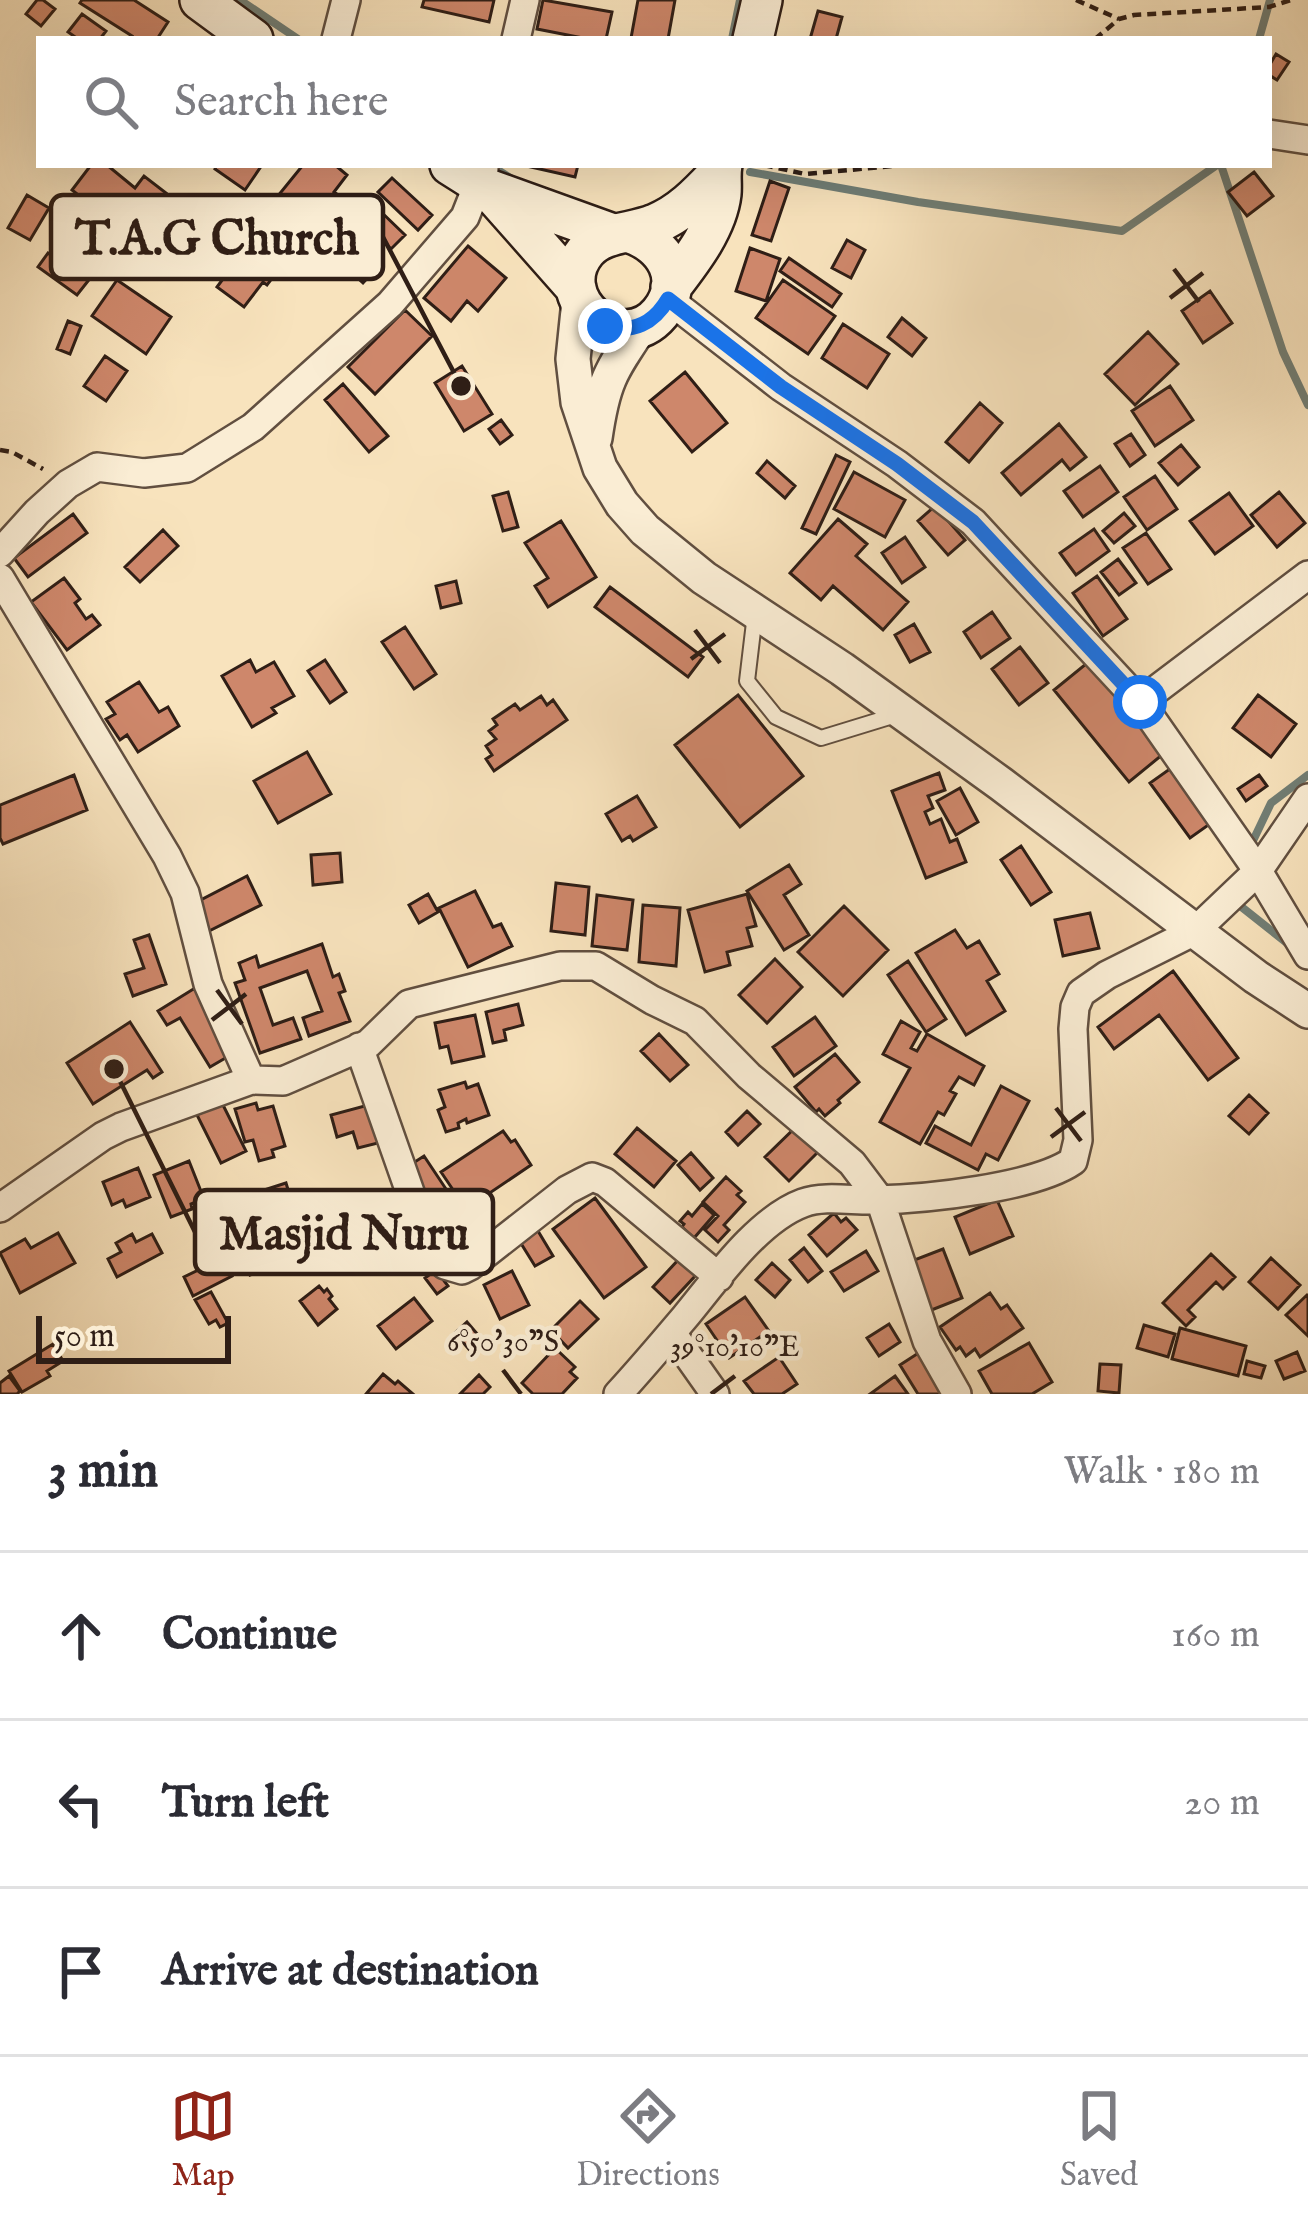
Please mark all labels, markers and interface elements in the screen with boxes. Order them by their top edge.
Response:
search box [36,36,1272,168]
icon: search [78,69,144,135]
text: Search here [174,74,388,131]
callout: T.A.G Church [51,195,383,279]
text: T.A.G Church [74,211,359,271]
route end [578,299,632,353]
route start [1113,675,1167,729]
callout: Masjid Nuru [195,1190,493,1274]
text: Masjid Nuru [219,1206,469,1266]
scale bar [36,1310,231,1363]
text: 50 m [54,1316,115,1358]
text: 6°50'30"S [447,1324,559,1362]
text: 39°10'10"E [670,1329,800,1367]
text: 3 min [48,1440,158,1505]
text: Walk · 180 m [1064,1448,1260,1497]
icon: ahead [48,1603,114,1669]
text: Continue [162,1607,337,1664]
text: 160 m [1171,1611,1260,1660]
icon: left [48,1771,114,1837]
text: Turn left [162,1775,329,1832]
text: 20 m [1184,1779,1260,1828]
icon: arrive [48,1939,114,2005]
text: Arrive at destination [162,1943,539,2000]
tab: Map [170,2083,236,2197]
tab: Directions [576,2083,720,2197]
tab: Saved [1060,2083,1138,2197]

